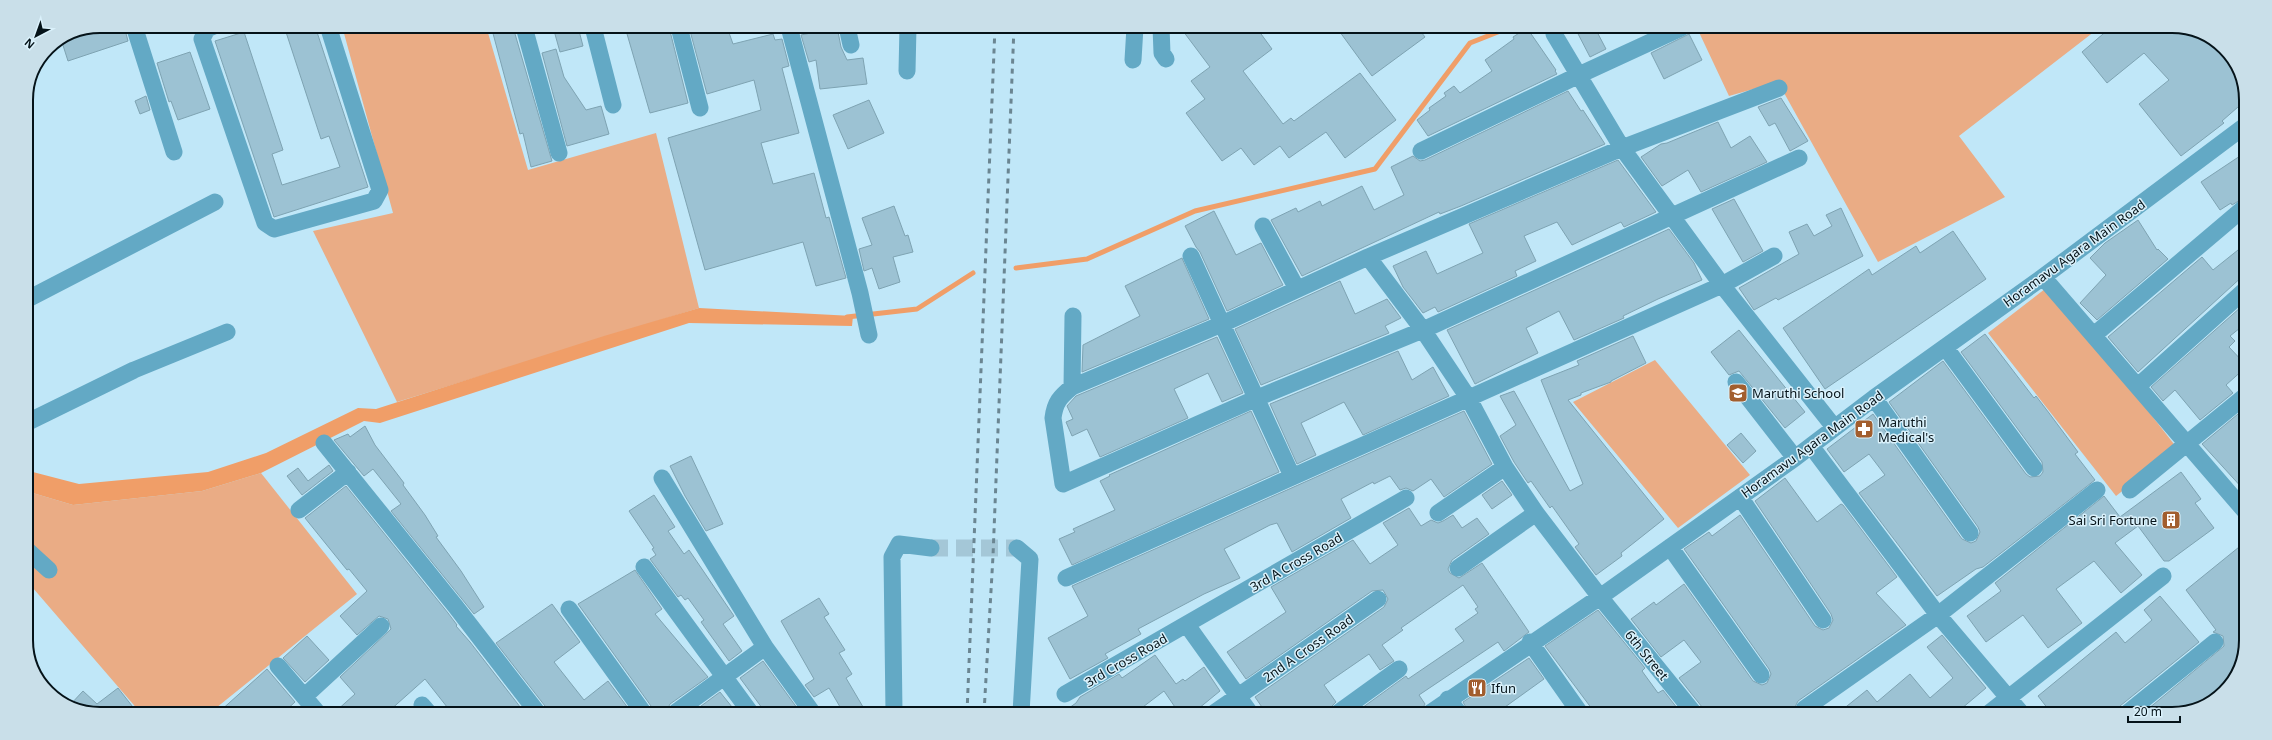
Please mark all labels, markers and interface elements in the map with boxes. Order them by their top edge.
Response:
north arrow [16,16,56,56]
text: N [21,35,37,53]
street label: Horamavu Agara Main Road [1999,195,2149,311]
school or university icon: Maruthi School [1727,382,1749,404]
place label: Maruthi School [1752,384,1844,402]
street label: Horamavu Agara Main Road [1737,386,1887,502]
place label: Maruthi Medical's [1878,413,1934,446]
pharmacy icon: Maruthi Medical's [1853,418,1875,440]
building icon: Sai Sri Fortune [2160,509,2182,531]
place label: Sai Sri Fortune [2069,511,2157,529]
street label: 3rd A Cross Road [1247,528,1345,596]
street label: 2nd A Cross Road [1259,610,1357,686]
street label: 6th Street [1621,626,1673,684]
street label: 3rd Cross Road [1082,629,1170,691]
restaurant icon: Ifun [1466,677,1488,699]
place label: Ifun [1491,679,1516,697]
scale bar [2128,698,2180,724]
text: 20 m [2134,703,2162,720]

